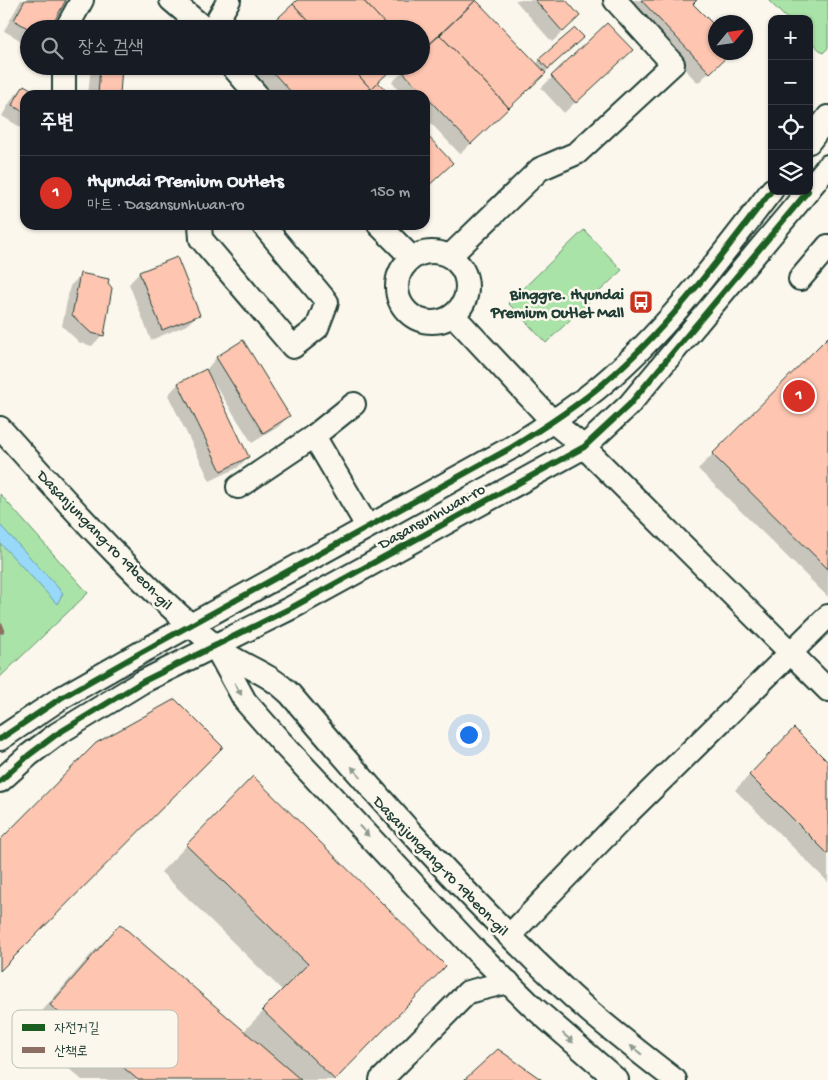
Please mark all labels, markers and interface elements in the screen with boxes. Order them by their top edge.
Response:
north arrow [708,15,753,60]
map controls [768,15,813,195]
button: + [768,15,813,60]
search box [20,20,430,75]
icon: search [38,34,66,62]
text: 장소 검색 [78,37,144,60]
button: − [768,60,813,105]
button: locate [768,105,813,150]
text: 주변 [40,112,74,137]
button: layers [768,150,813,195]
text: Hyundai Premium Outlets [87,171,284,194]
text: 1 [53,184,59,203]
text: 150 m [371,184,410,203]
text: 마트 · Dasansunhwan-ro [87,197,245,216]
place label: Binggre. Hyundai Premium Outlet Mall [490,287,625,324]
bus stop icon: Binggre. Hyundai Premium Outlet Mall [628,289,654,315]
pin: 1 [783,377,815,415]
street label: Dasanjungang-ro 19beon-gil [31,467,175,615]
street label: Dasansunhwan-ro [375,481,489,556]
one-way arrow [234,682,243,696]
your location [456,722,482,748]
one-way arrow [351,766,362,778]
street label: Dasanjungang-ro 19beon-gil [367,793,511,941]
one-way arrow [358,824,370,836]
legend [12,1010,178,1068]
text: 자전거길 [54,1021,100,1038]
one-way arrow [562,1033,575,1044]
text: 산책로 [54,1044,88,1061]
one-way arrow [630,1044,643,1055]

